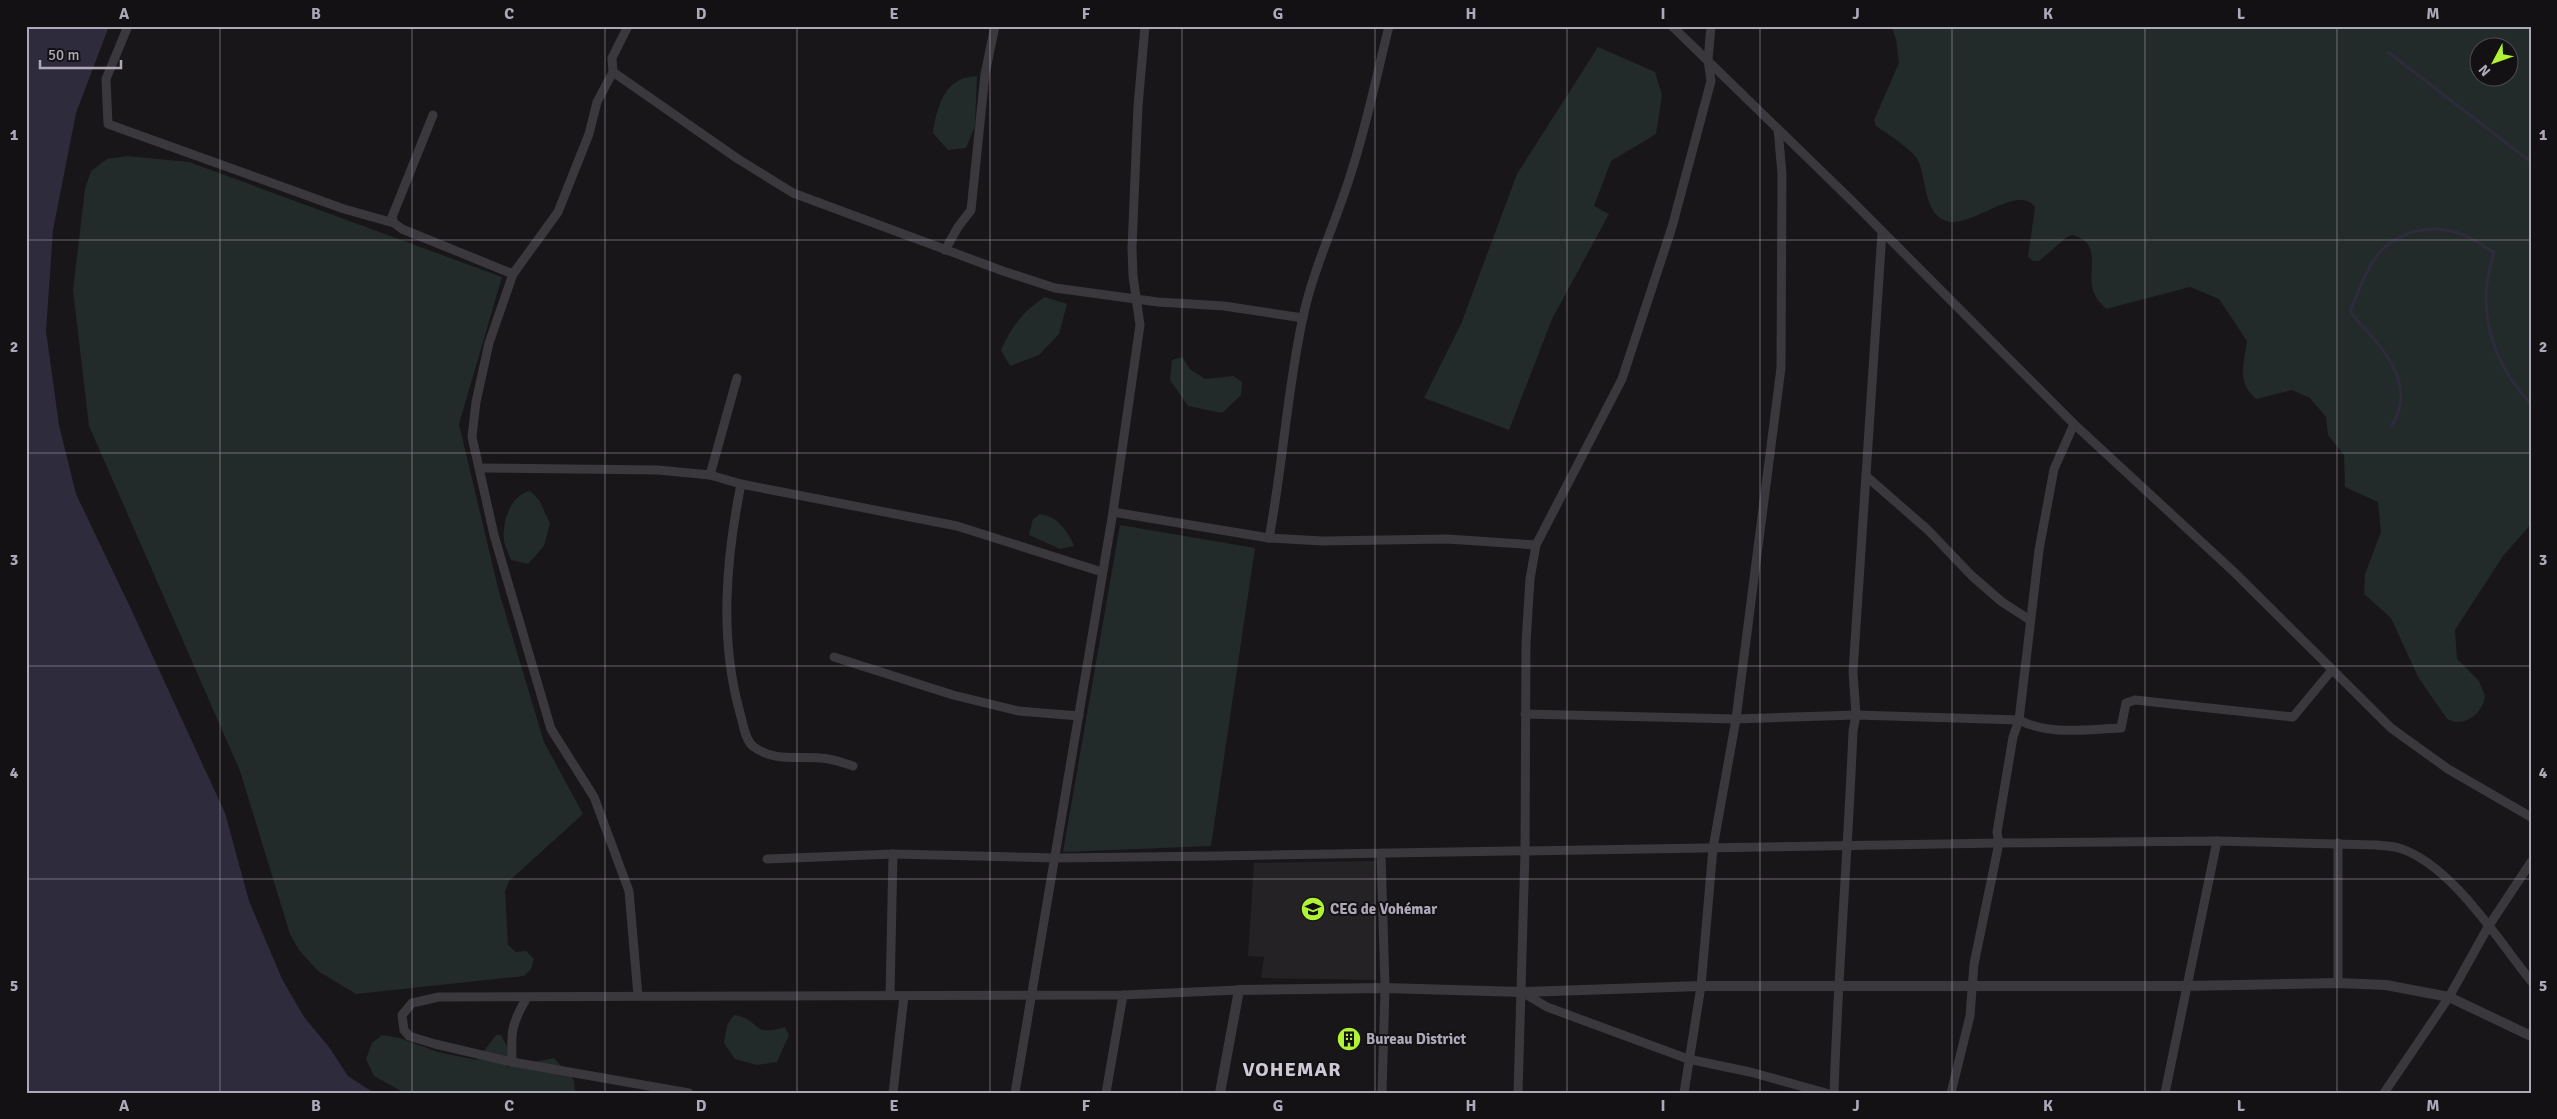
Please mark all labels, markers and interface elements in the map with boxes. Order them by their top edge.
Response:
text: A [119,4,130,24]
text: B [311,4,321,24]
text: C [504,4,514,24]
text: D [696,4,707,24]
text: E [889,4,899,24]
text: F [1082,4,1091,24]
text: G [1273,4,1283,24]
text: H [1466,4,1476,24]
text: I [1660,4,1666,24]
text: J [1852,4,1860,24]
text: K [2043,4,2053,24]
text: L [2237,4,2246,24]
text: M [2426,4,2440,24]
scale bar [40,38,121,70]
north arrow [2470,38,2520,88]
text: 50 m [48,46,79,64]
text: N [2475,61,2494,79]
text: 1 [10,125,19,145]
text: 1 [2539,125,2548,145]
text: 2 [10,337,18,357]
text: 2 [2539,337,2547,357]
text: 3 [10,550,18,570]
text: 3 [2539,550,2547,570]
text: 4 [10,763,19,783]
text: 4 [2539,763,2548,783]
school or university icon: CEG de Vohémar [1300,896,1326,922]
place label: CEG de Vohémar [1330,900,1437,918]
text: 5 [10,976,18,996]
text: 5 [2539,976,2547,996]
building icon: Bureau District [1336,1026,1362,1052]
place label: Bureau District [1366,1030,1466,1048]
district label: VOHEMAR [1242,1057,1342,1082]
text: A [119,1096,130,1116]
text: B [311,1096,321,1116]
text: C [504,1096,514,1116]
text: D [696,1096,707,1116]
text: E [889,1096,899,1116]
text: F [1082,1096,1091,1116]
text: G [1273,1096,1283,1116]
text: H [1466,1096,1476,1116]
text: I [1660,1096,1666,1116]
text: J [1852,1096,1860,1116]
text: K [2043,1096,2053,1116]
text: L [2237,1096,2246,1116]
text: M [2426,1096,2440,1116]

